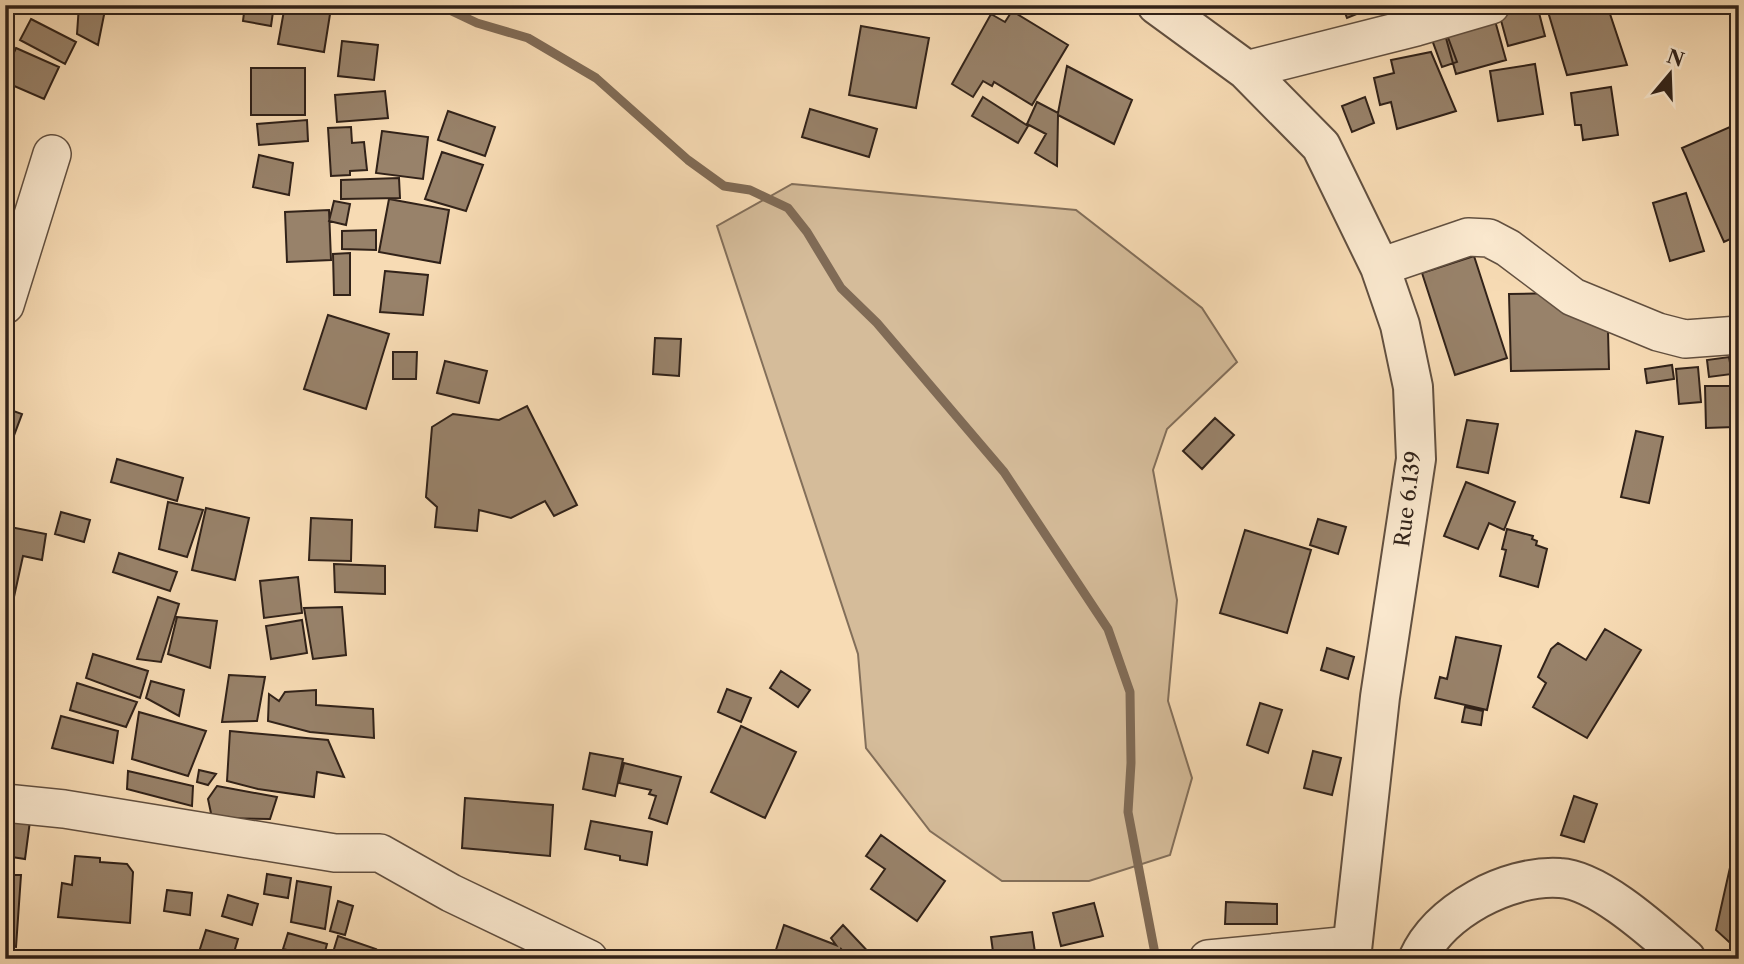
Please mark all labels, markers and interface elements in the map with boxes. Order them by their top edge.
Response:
north arrow [1636,38,1706,108]
text: N [1664,45,1687,72]
street label: Rue 6.139 [1389,450,1426,548]

